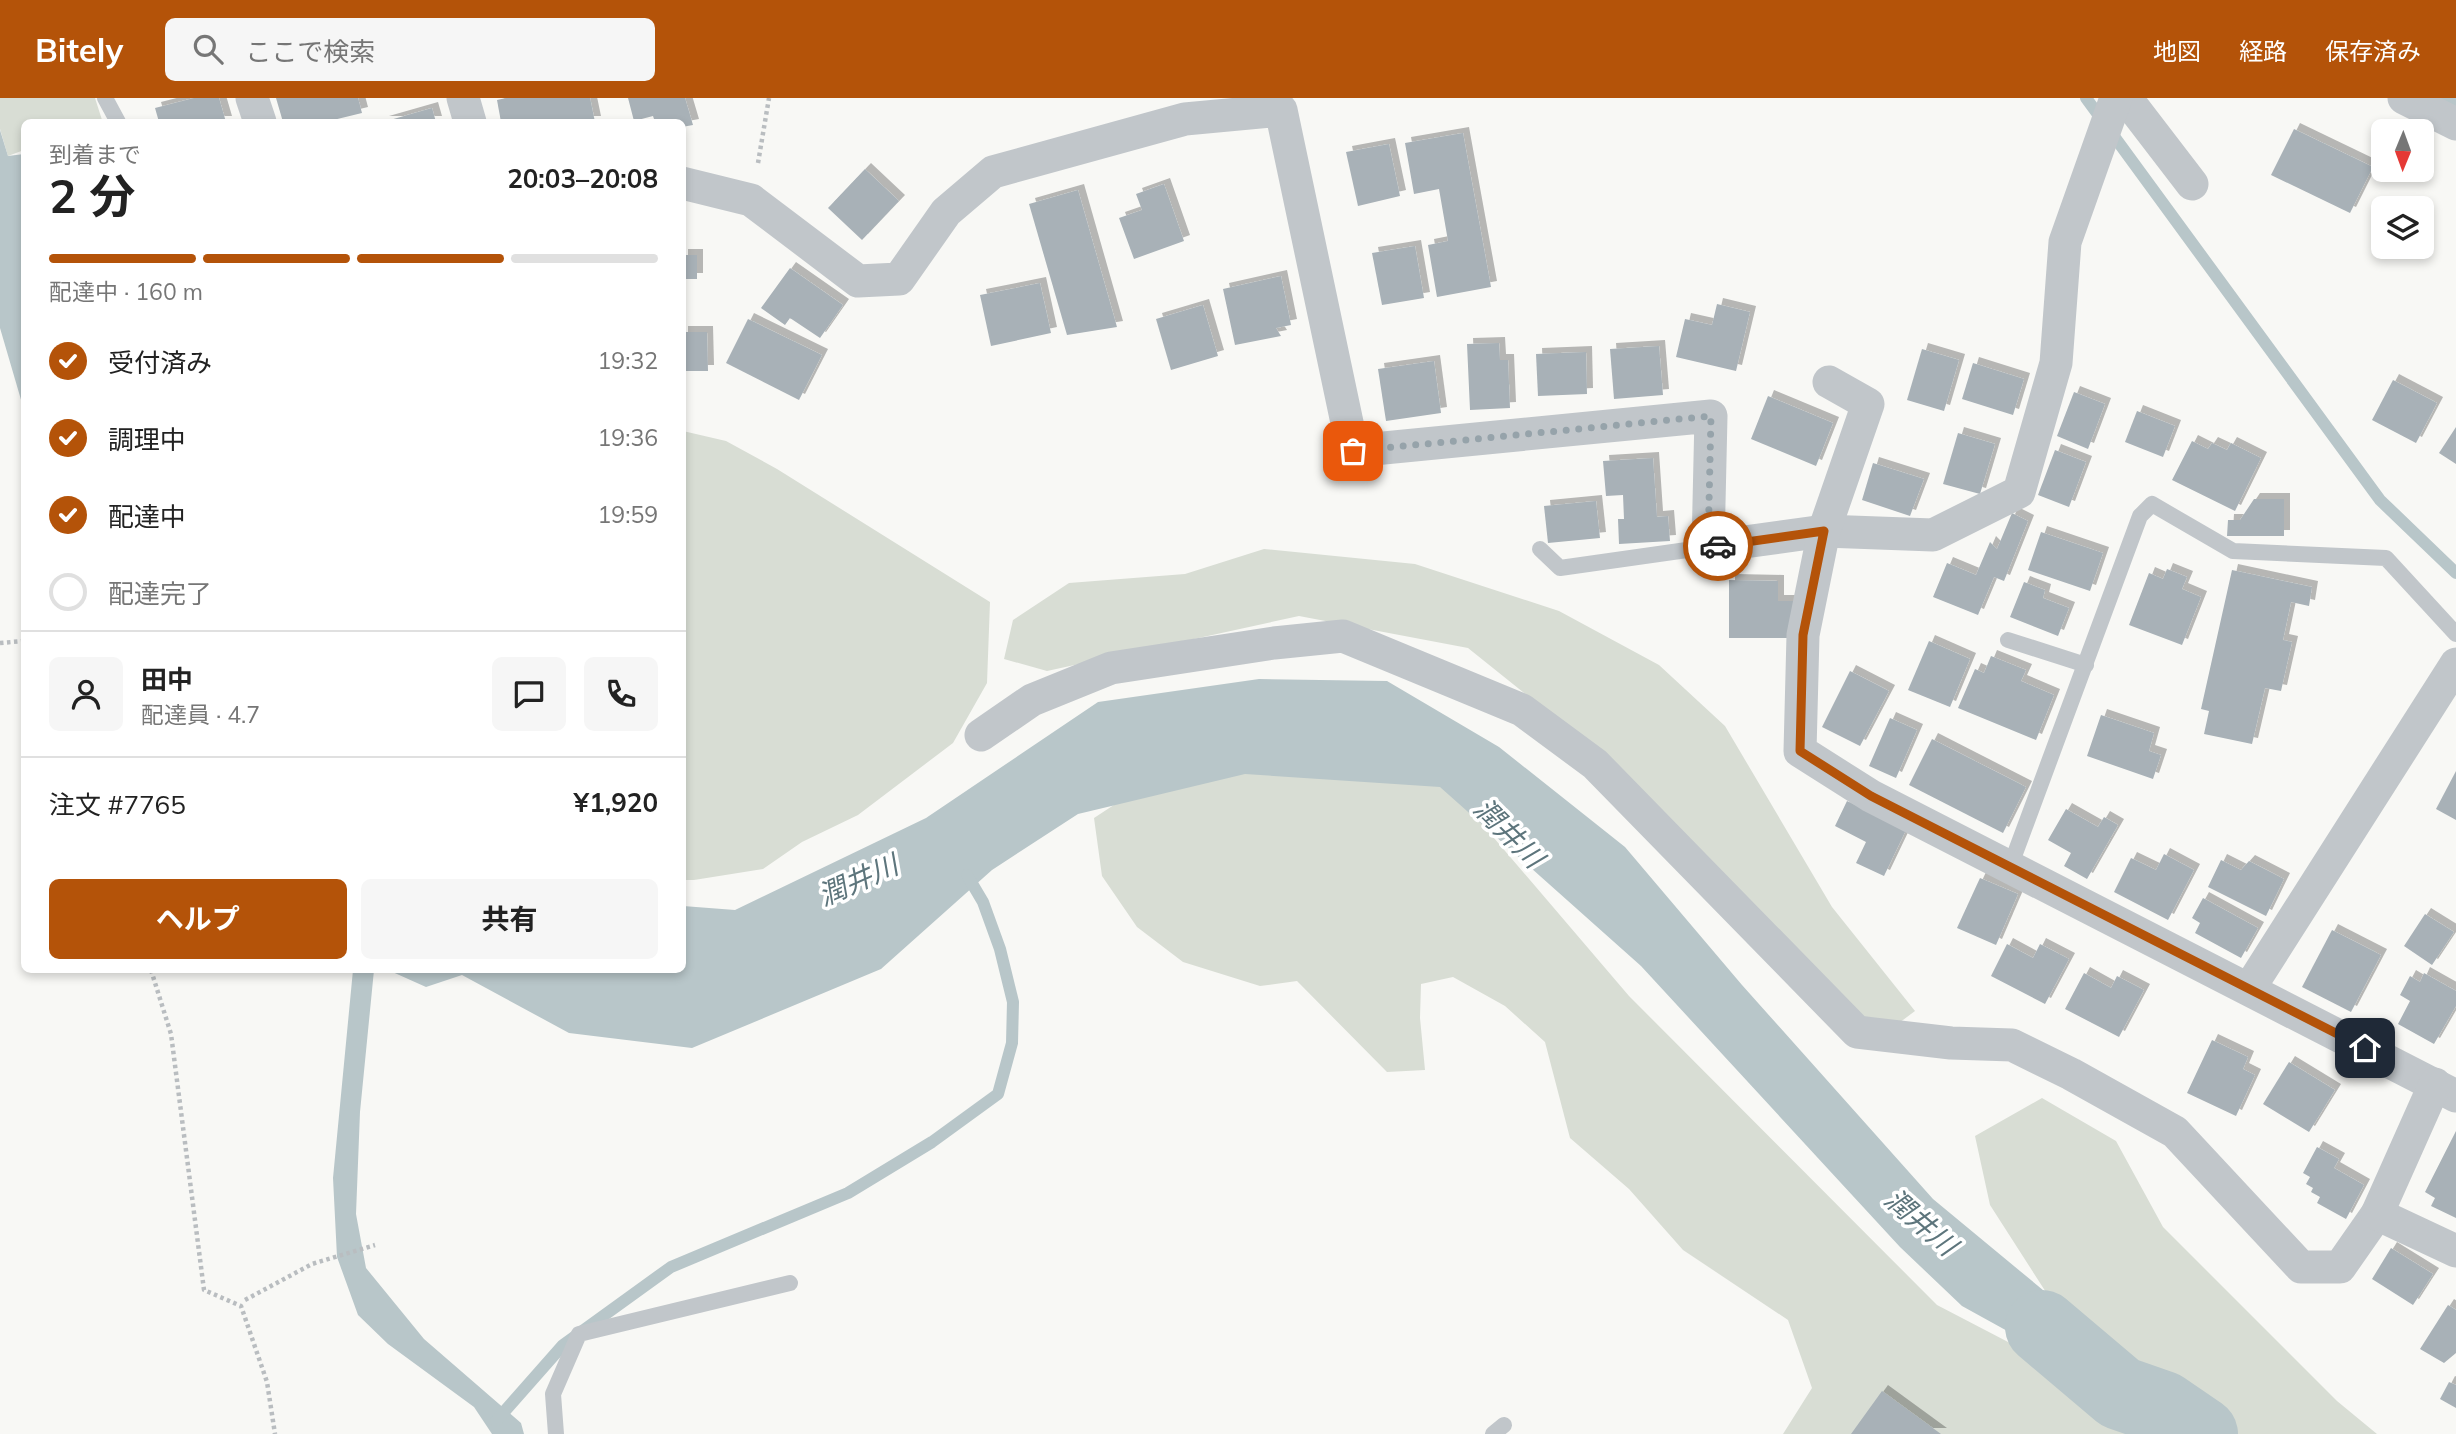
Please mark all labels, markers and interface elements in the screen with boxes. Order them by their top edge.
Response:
search box [165,18,655,81]
text: Bitely [35,29,123,70]
icon: search [189,30,227,68]
text: ここで検索 [245,35,375,68]
text: 地図 [2153,36,2201,66]
text: 経路 [2239,36,2287,66]
text: 保存済み [2325,36,2421,66]
north arrow [2371,119,2434,182]
map controls [2371,119,2434,259]
text: 到着まで [49,140,141,169]
text: 20:03–20:08 [507,162,658,195]
text: 2 分 [49,167,135,225]
button: layers [2371,196,2434,259]
text: 配達中 · 160 m [49,277,203,306]
icon: check [49,342,87,380]
text: 受付済み [108,346,212,379]
text: 19:32 [598,346,658,375]
icon: check [49,419,87,457]
pin [1323,421,1383,481]
text: 調理中 [108,423,186,456]
text: 19:36 [598,423,658,452]
icon: bag [1334,432,1372,470]
icon: check [49,496,87,534]
text: 配達中 [108,500,186,533]
text: 19:59 [598,500,658,529]
courier [1683,511,1753,581]
icon: car [1699,527,1737,565]
text: 配達完了 [108,577,212,610]
button: person [49,657,123,731]
button: chat [492,657,566,731]
button: phone [584,657,658,731]
text: 田中 [141,663,193,696]
text: 配達員 · 4.7 [141,700,260,729]
text: ¥1,920 [574,786,658,819]
text: 注文 #7765 [49,788,186,821]
water label: 潤井川 [1467,791,1554,877]
water label: 潤井川 [812,845,906,913]
button: ヘルプ [49,879,347,959]
button: 共有 [361,879,658,959]
pin [2335,1018,2395,1078]
icon: home [2346,1029,2384,1067]
water label: 潤井川 [1878,1181,1967,1264]

